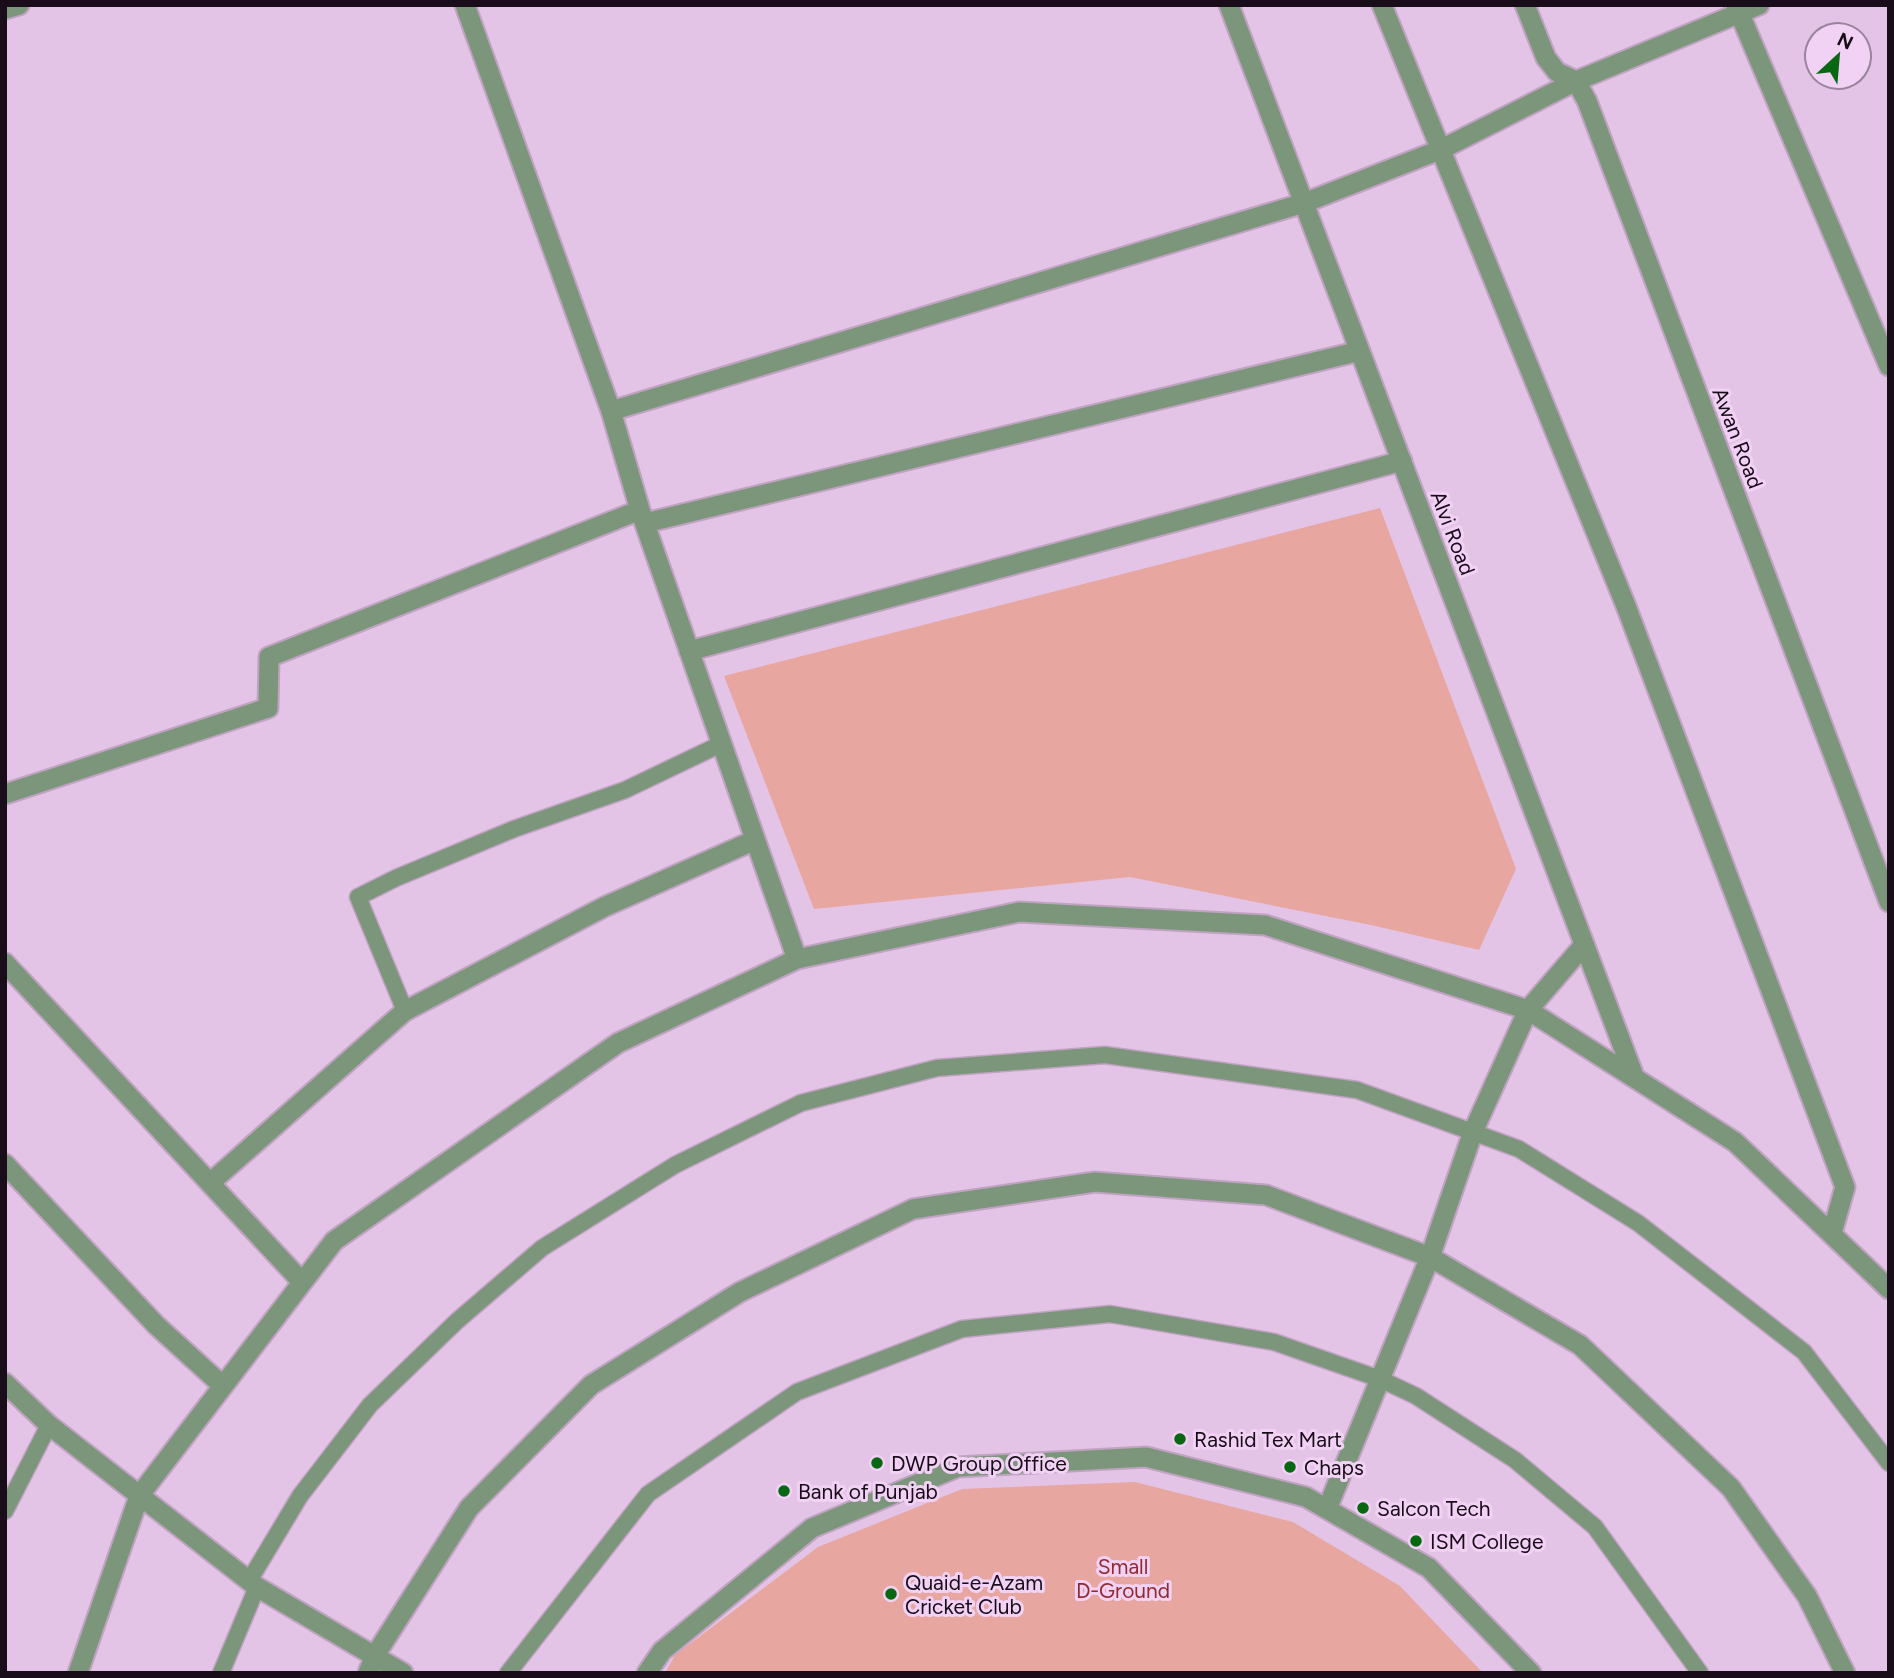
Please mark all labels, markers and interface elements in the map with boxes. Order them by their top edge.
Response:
north arrow [1803,21,1873,91]
text: N [1834,28,1857,55]
street label: Awan Road [1707,384,1769,492]
street label: Alvi Road [1426,487,1480,579]
place label: Rashid Tex Mart [1194,1427,1342,1452]
marker: Rashid Tex Mart [1172,1431,1188,1447]
place label: DWP Group Office [891,1451,1067,1476]
marker: DWP Group Office [869,1455,885,1471]
place label: Chaps [1304,1455,1364,1480]
marker: Chaps [1282,1459,1298,1475]
place label: Bank of Punjab [798,1479,938,1504]
marker: Bank of Punjab [776,1483,792,1499]
place label: Salcon Tech [1377,1496,1491,1521]
marker: Salcon Tech [1355,1500,1371,1516]
place label: ISM College [1430,1529,1543,1554]
marker: ISM College [1408,1533,1424,1549]
park label: Small D-Ground [1076,1554,1170,1603]
place label: Quaid-e-Azam Cricket Club [905,1570,1043,1619]
marker: Quaid-e-Azam Cricket Club [883,1586,899,1602]

